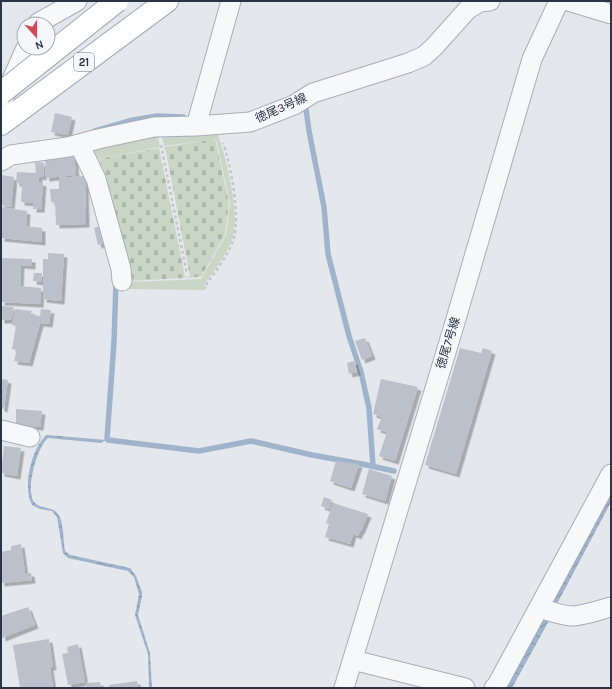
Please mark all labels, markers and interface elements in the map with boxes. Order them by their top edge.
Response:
north arrow [16,16,56,56]
text: N [33,37,45,52]
road number: 21 [74,53,94,71]
street label: 徳尾3号線 [253,90,309,126]
street label: 徳尾7号線 [433,315,463,371]

